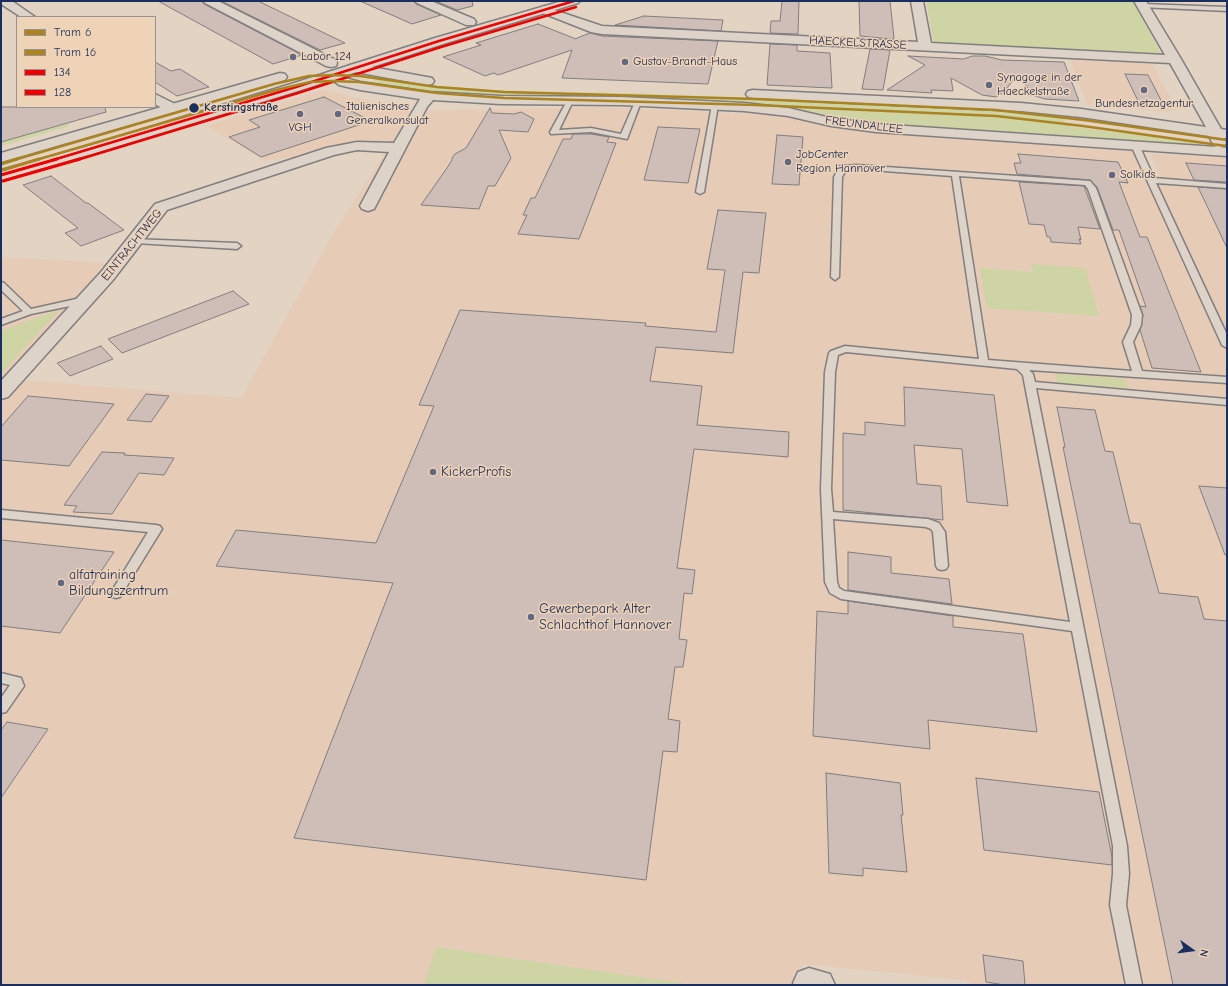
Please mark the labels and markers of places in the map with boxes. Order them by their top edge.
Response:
place label: Labor 124 [301,50,351,64]
marker: Labor 124 [288,52,298,62]
place label: Gustav-Brandt-Haus [633,55,737,69]
marker: Gustav-Brandt-Haus [620,57,630,67]
place label: Synagoge in der Haeckelstraße [997,71,1081,99]
marker: Synagoge in der Haeckelstraße [984,80,994,90]
marker: Bundesnetzagentur [1139,85,1149,95]
place label: Bundesnetzagentur [1095,97,1193,111]
place label: Italienisches Generalkonsulat [346,100,429,128]
marker: Kerstingstraße [187,101,201,115]
place label: Kerstingstraße [204,101,278,115]
marker: VGH [295,109,305,119]
marker: Italienisches Generalkonsulat [333,109,343,119]
place label: VGH [288,121,312,135]
place label: JobCenter Region Hannover [796,148,885,176]
marker: JobCenter Region Hannover [783,157,793,167]
place label: Solkids [1120,168,1155,182]
marker: Solkids [1107,170,1117,180]
place label: KickerProfis [441,464,511,480]
marker: KickerProfis [428,467,438,477]
place label: alfatraining Bildungszentrum [69,567,168,600]
marker: alfatraining Bildungszentrum [56,578,66,588]
place label: Gewerbepark Alter Schlachthof Hannover [539,601,671,634]
marker: Gewerbepark Alter Schlachthof Hannover [526,612,536,622]

